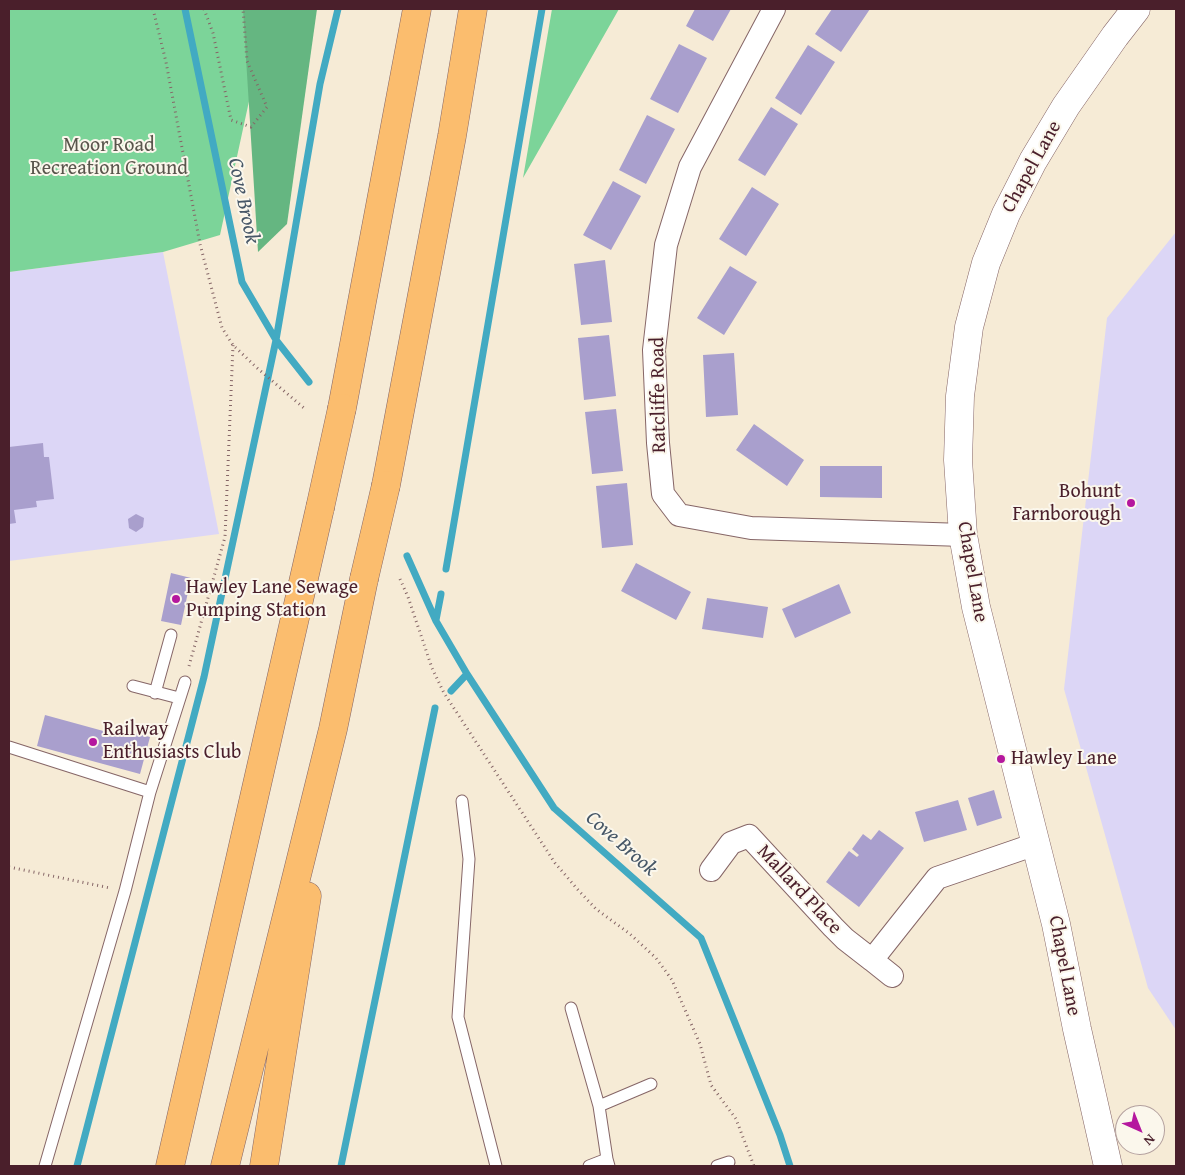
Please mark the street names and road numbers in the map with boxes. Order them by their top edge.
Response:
street label: Chapel Lane [997,117,1067,217]
street label: Ratcliffe Road [646,337,672,453]
street label: Chapel Lane [951,520,993,624]
street label: Mallard Place [751,840,847,940]
street label: Chapel Lane [1043,914,1085,1018]

